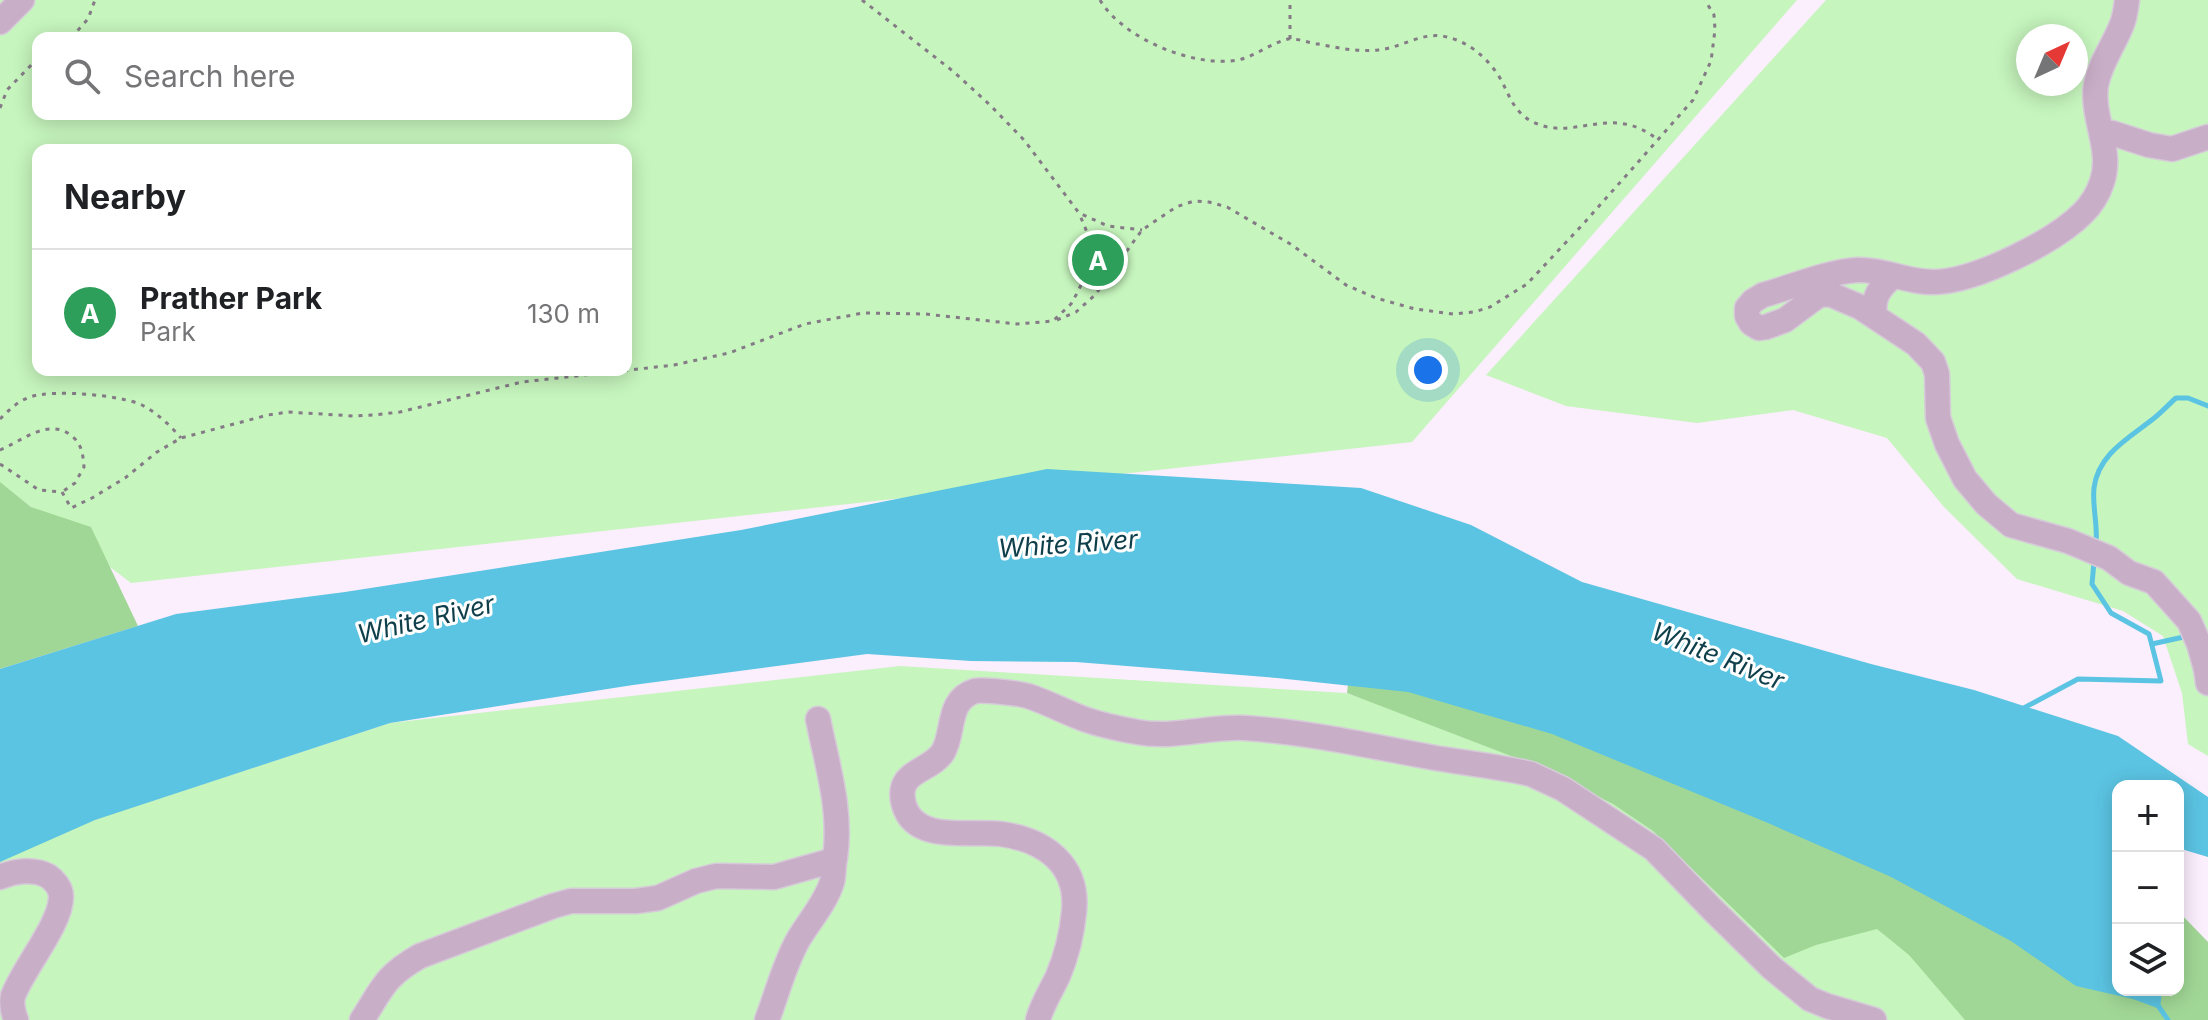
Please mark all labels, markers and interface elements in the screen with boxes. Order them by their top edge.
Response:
north arrow [2016,24,2088,96]
search box [32,32,632,120]
icon: search [60,54,104,98]
text: Search here [124,58,296,94]
text: Nearby [64,176,186,217]
pin: A [1072,230,1124,290]
text: Prather Park [140,280,322,316]
text: A [80,298,100,329]
text: 130 m [527,298,600,329]
text: Park [140,316,196,347]
your location [1408,350,1448,390]
water label: White River [997,523,1140,564]
water label: White River [354,587,499,649]
water label: White River [1648,615,1790,697]
map controls [2112,780,2184,996]
button: + [2112,780,2184,852]
button: − [2112,852,2184,924]
button: layers [2112,924,2184,996]

